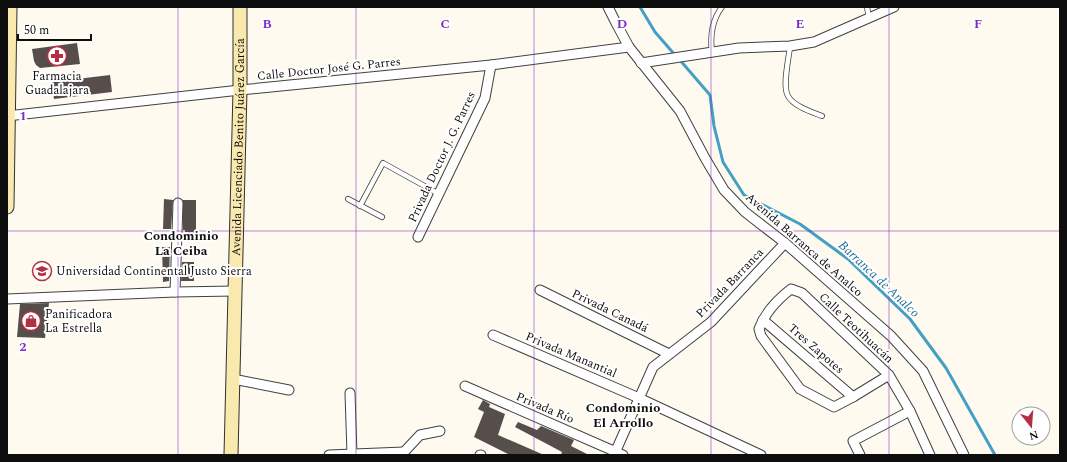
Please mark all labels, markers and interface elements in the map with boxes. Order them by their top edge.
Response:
text: B [262,14,272,34]
text: C [440,14,450,34]
text: D [617,14,627,34]
text: E [796,14,805,34]
text: F [974,14,982,34]
scale bar [18,16,91,42]
text: 50 m [24,21,49,40]
street label: Avenida Licenciado Benito Juárez García [226,38,250,256]
pharmacy icon: Farmacia Guadalajara [46,45,68,67]
street label: Calle Doctor José G. Parres [256,52,402,86]
place label: Farmacia Guadalajara [25,67,89,100]
street label: Privada Doctor J. G. Parres [403,88,481,226]
text: 1 [19,106,27,126]
street label: Avenida Barranca de Analco [741,189,867,301]
district label: Condominio La Ceiba [144,226,218,261]
water label: Barranca de Analco [834,236,924,322]
street label: Privada Barranca [692,244,769,322]
school or university icon: Universidad Continental Justo Sierra [31,260,53,282]
place label: Universidad Continental Justo Sierra [56,262,252,281]
street label: Privada Canadá [568,284,652,338]
street label: Calle Teotihuacán [814,288,898,368]
place label: Panificadora La Estrella [45,305,113,338]
shop icon: Panificadora La Estrella [20,310,42,332]
street label: Tres Zapotes [784,319,848,379]
street label: Privada Manantial [522,327,620,383]
text: 2 [19,337,27,357]
street label: Privada Río [513,387,577,429]
district label: Condominio El Arrollo [586,398,660,433]
north arrow [1011,406,1051,446]
text: N [1027,426,1041,445]

